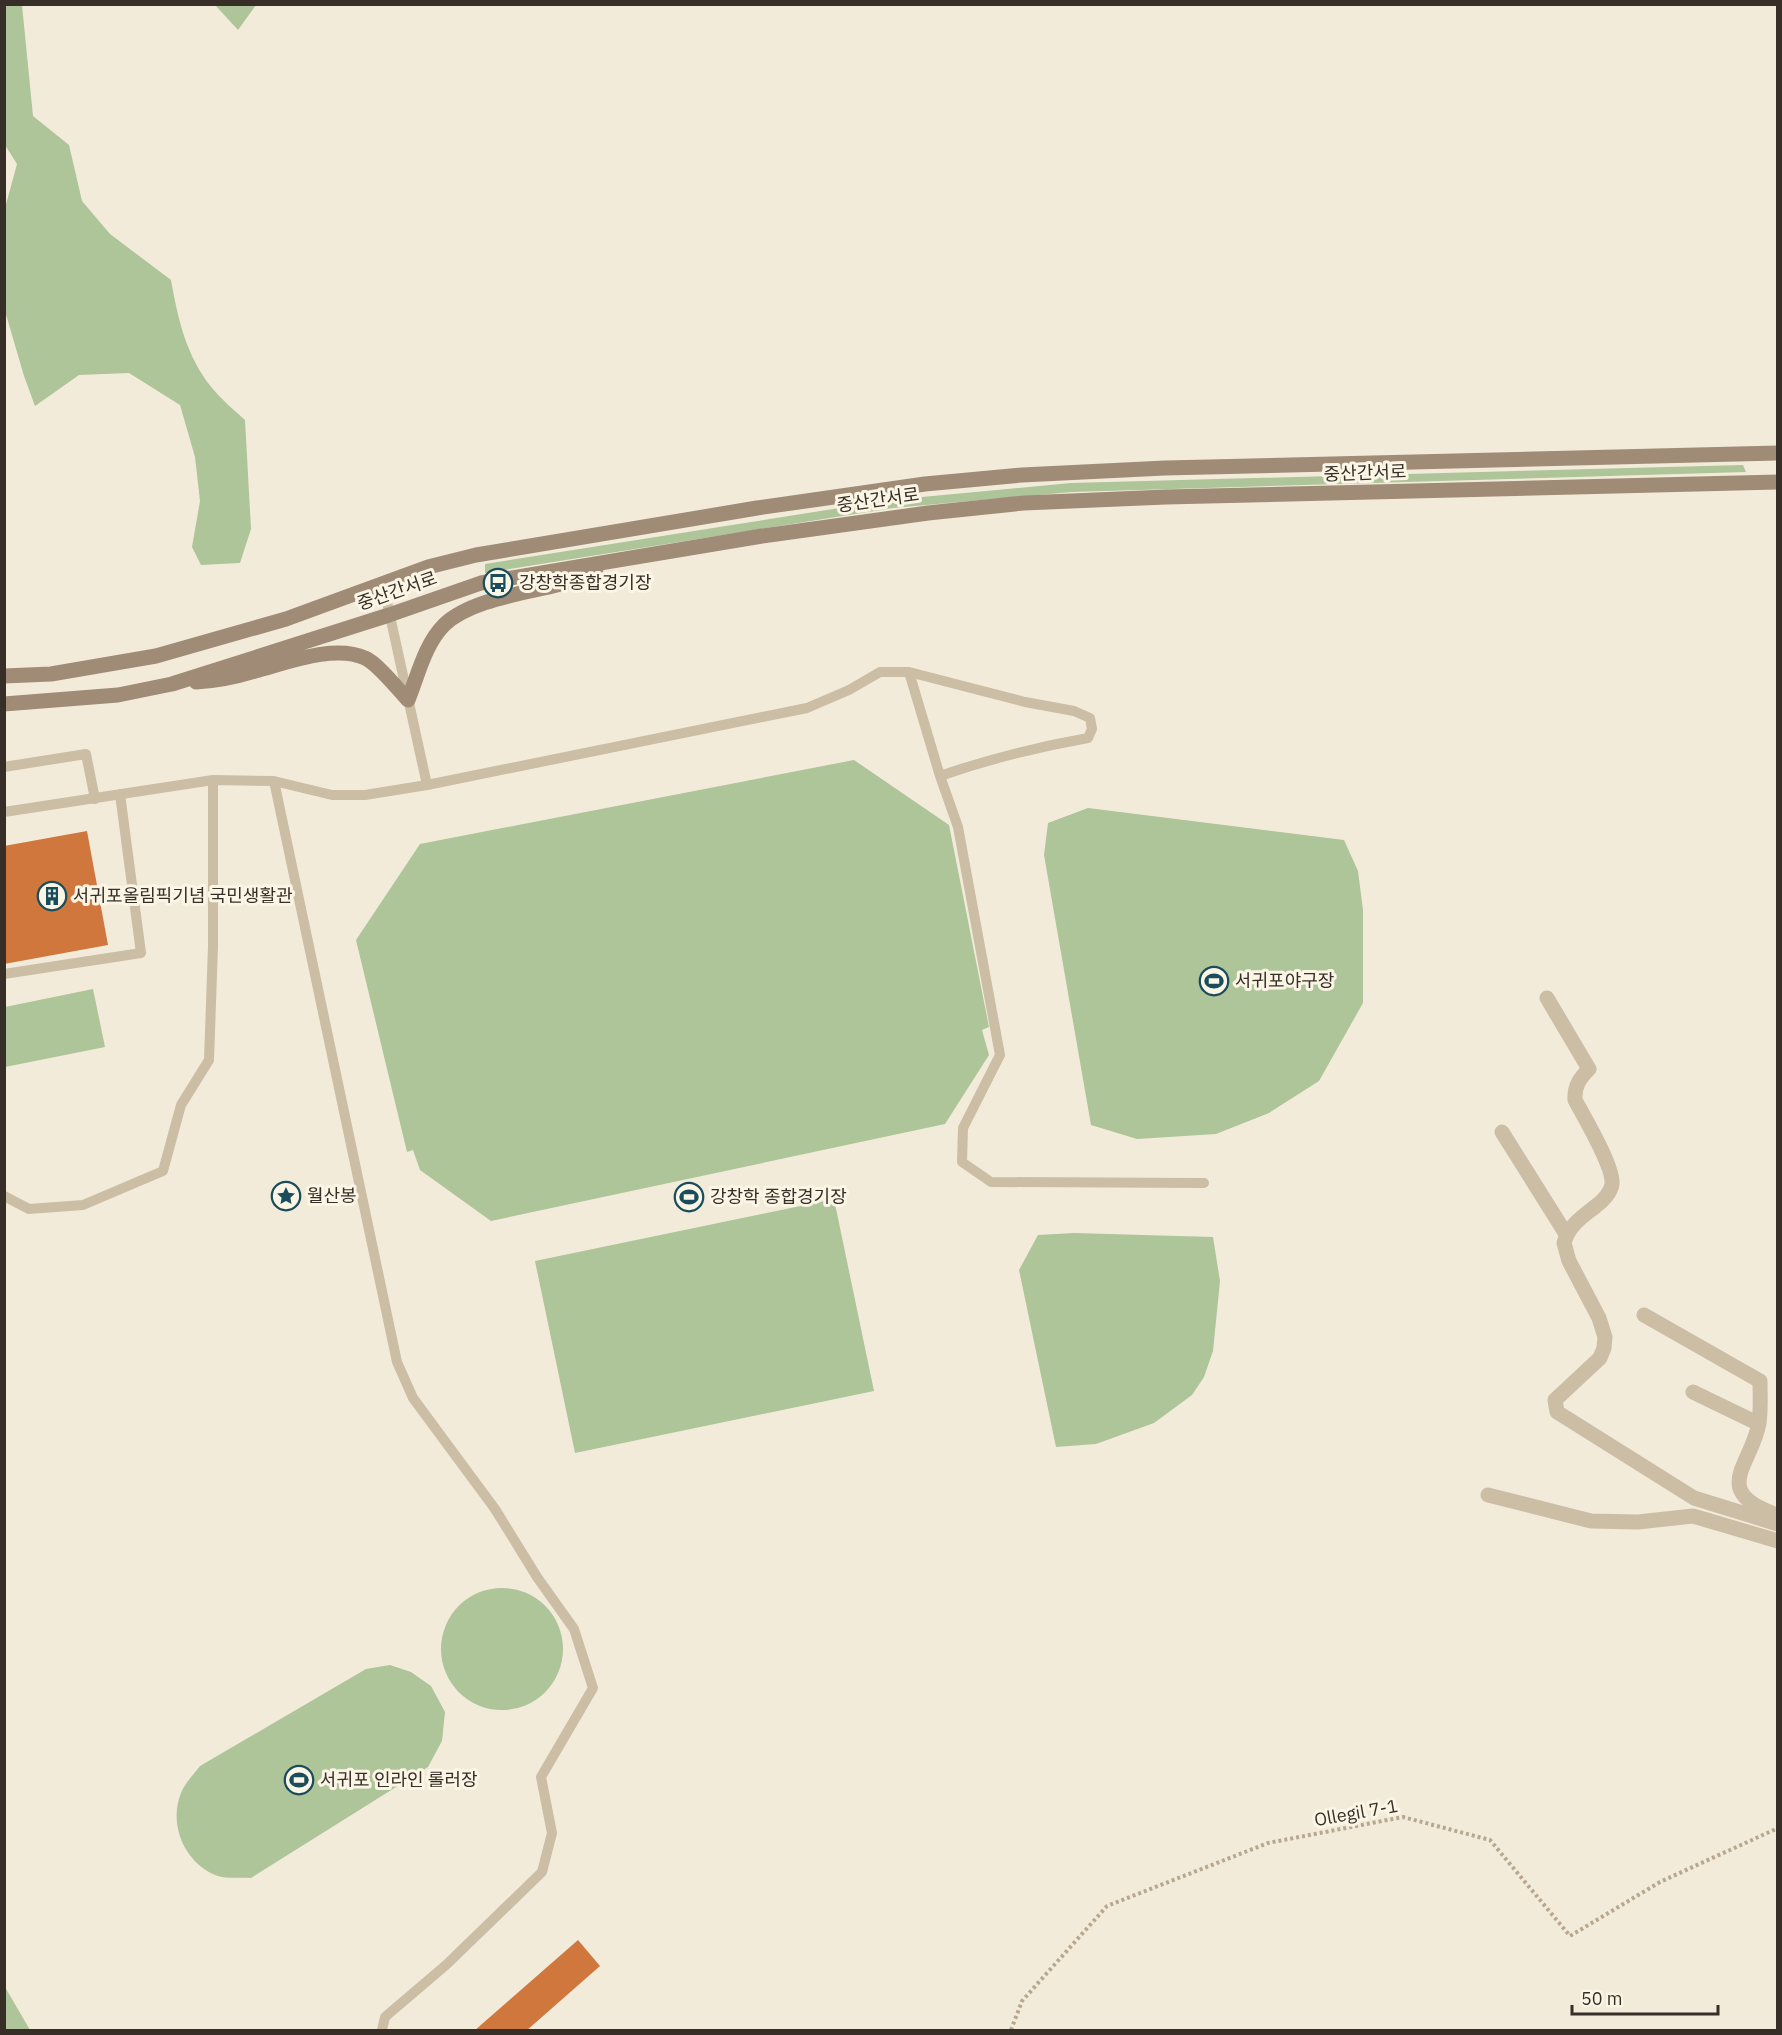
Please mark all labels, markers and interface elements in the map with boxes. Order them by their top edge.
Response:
street label: 중산간서로 [1323,460,1407,485]
street label: 중산간서로 [835,482,921,517]
street label: 중산간서로 [354,566,440,615]
bus stop icon: 강창학종합경기장 [482,567,514,599]
place label: 강창학종합경기장 [519,571,651,594]
building icon: 서귀포올림픽기념 국민생활관 [36,880,68,912]
place label: 서귀포올림픽기념 국민생활관 [73,884,293,907]
sports icon: 서귀포야구장 [1198,965,1230,997]
place label: 서귀포야구장 [1235,969,1334,992]
place icon: 월산봉 [270,1180,302,1212]
sports icon: 강창학 종합경기장 [673,1181,705,1213]
place label: 월산봉 [307,1184,357,1207]
place label: 강창학 종합경기장 [710,1185,847,1208]
sports icon: 서귀포 인라인 롤러장 [283,1764,315,1796]
place label: 서귀포 인라인 롤러장 [320,1768,478,1791]
street label: Ollegil 7-1 [1312,1794,1399,1831]
scale bar [1572,1978,1718,2016]
text: 50 m [1581,1987,1623,2010]

